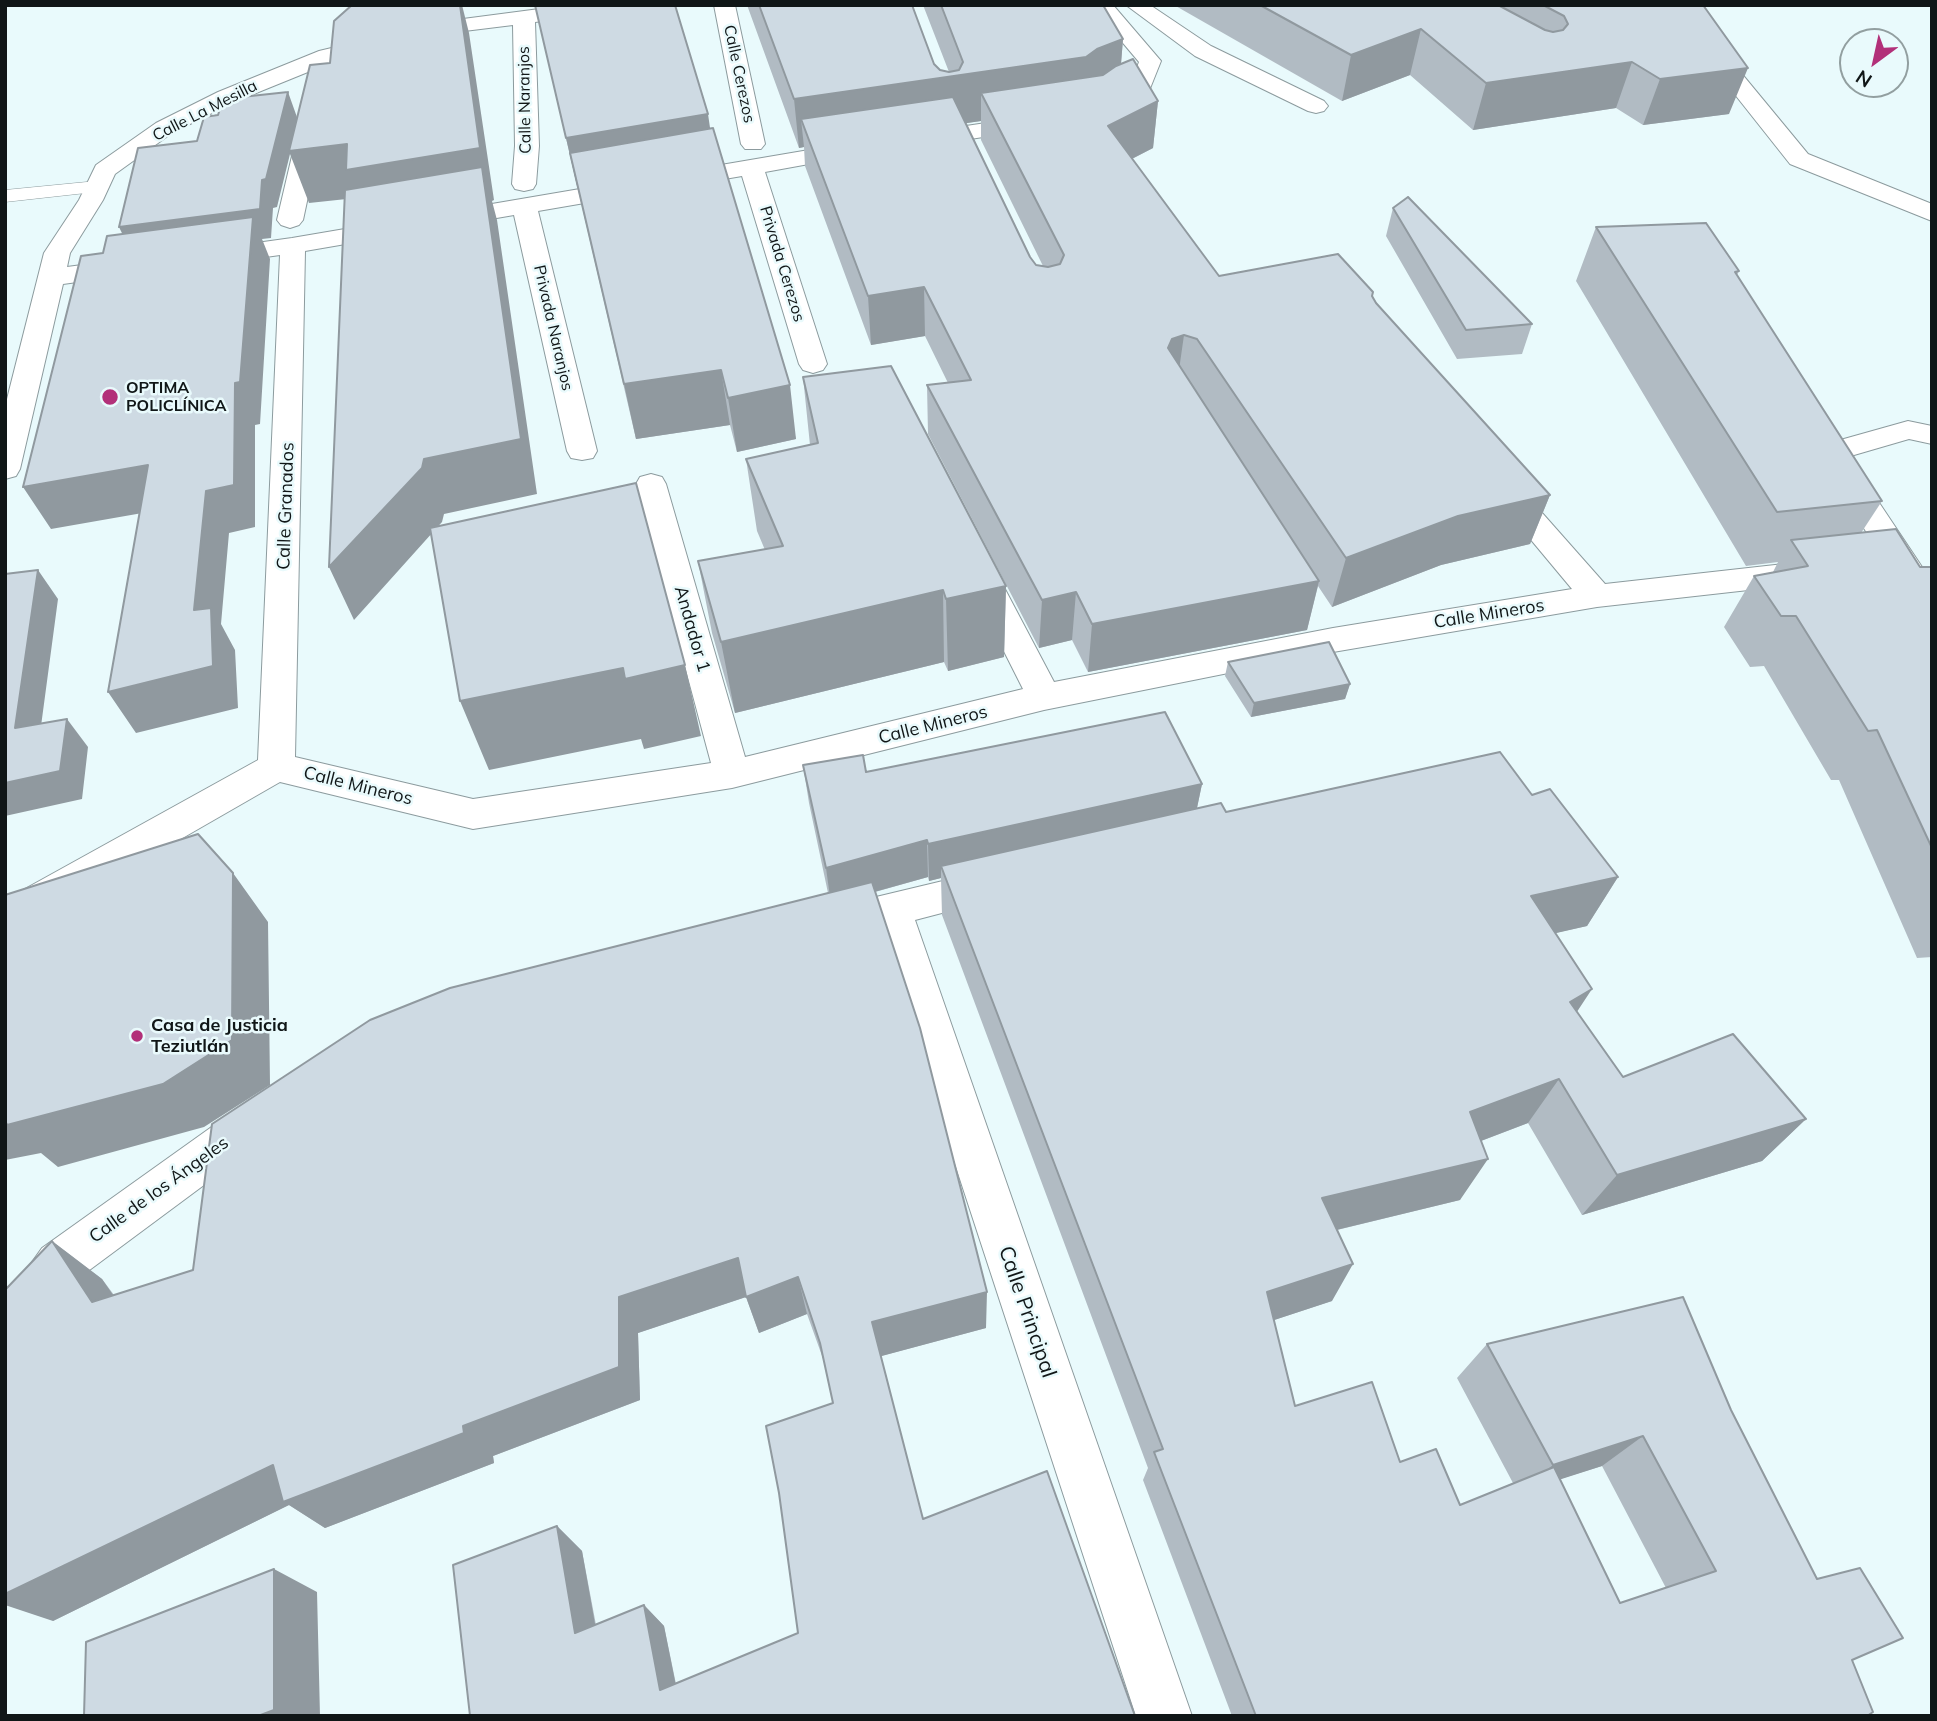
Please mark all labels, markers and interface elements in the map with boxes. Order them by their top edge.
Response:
street label: Calle Cerezos [719,23,759,125]
north arrow [1839,28,1909,98]
street label: Calle Naranjos [514,46,536,154]
text: N [1851,65,1876,93]
street label: Calle La Mesilla [150,76,260,146]
street label: Privada Cerezos [755,204,809,324]
street label: Privada Naranjos [529,263,577,393]
place label: OPTIMA POLICLÍNICA [126,378,226,416]
marker: OPTIMA POLICLÍNICA [100,387,120,407]
street label: Calle Granados [273,442,299,570]
street label: Andador 1 [669,583,715,675]
street label: Calle Mineros [1432,595,1546,633]
street label: Calle Mineros [876,701,990,749]
street label: Calle Mineros [301,762,415,810]
place label: Casa de Justicia Teziutlán [151,1015,288,1058]
marker: Casa de Justicia Teziutlán [129,1028,145,1044]
street label: Calle de los Ángeles [85,1132,233,1248]
street label: Calle Principal [993,1243,1061,1381]

